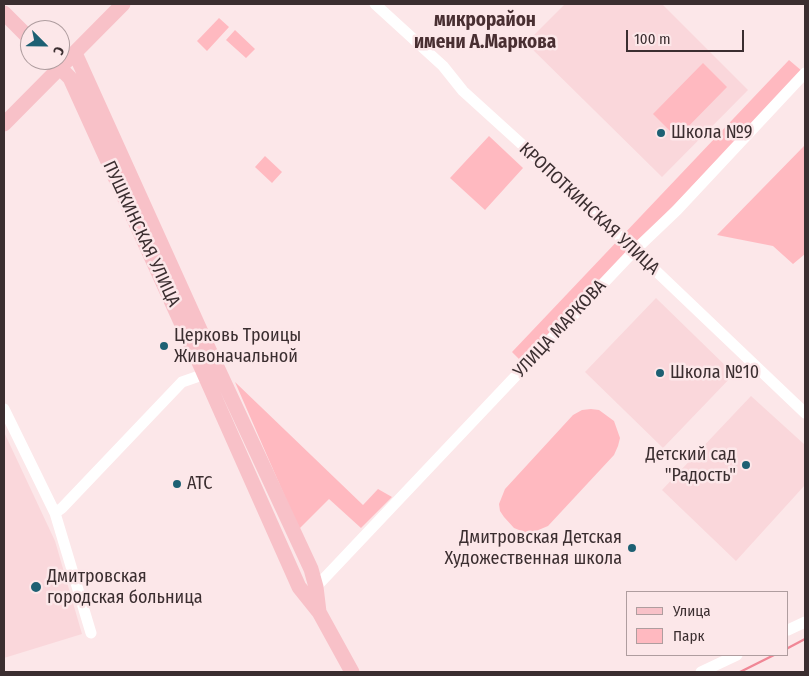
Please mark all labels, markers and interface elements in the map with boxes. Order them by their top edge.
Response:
district label: микрорайон имени А.Маркова [414,10,556,54]
north arrow [20,20,70,70]
scale bar [629,20,746,52]
text: 100 m [634,30,671,48]
text: С [49,44,68,57]
place label: Школа №9 [671,122,753,144]
marker: Школа №9 [655,127,667,139]
street label: КРОПОТКИНСКАЯ УЛИЦА [514,138,664,280]
street label: ПУШКИНСКАЯ УЛИЦА [98,158,184,310]
street label: УЛИЦА МАРКОВА [509,276,611,382]
place label: Церковь Троицы Живоначальной [174,325,301,368]
marker: Церковь Троицы Живоначальной [158,340,170,352]
place label: Школа №10 [670,362,759,384]
marker: Школа №10 [654,367,666,379]
place label: Детский сад "Радость" [646,444,736,486]
marker: Детский сад "Радость" [740,459,752,471]
place label: АТС [187,473,212,495]
marker: АТС [171,478,183,490]
place label: Дмитровская Детская Художественная школа [444,527,622,570]
marker: Дмитровская Детская Художественная школа [626,542,638,554]
place label: Дмитровская городская больница [47,566,203,608]
marker: Дмитровская городская больница [29,580,43,594]
legend [626,591,789,656]
text: Улица [673,602,711,620]
text: Парк [673,627,704,645]

